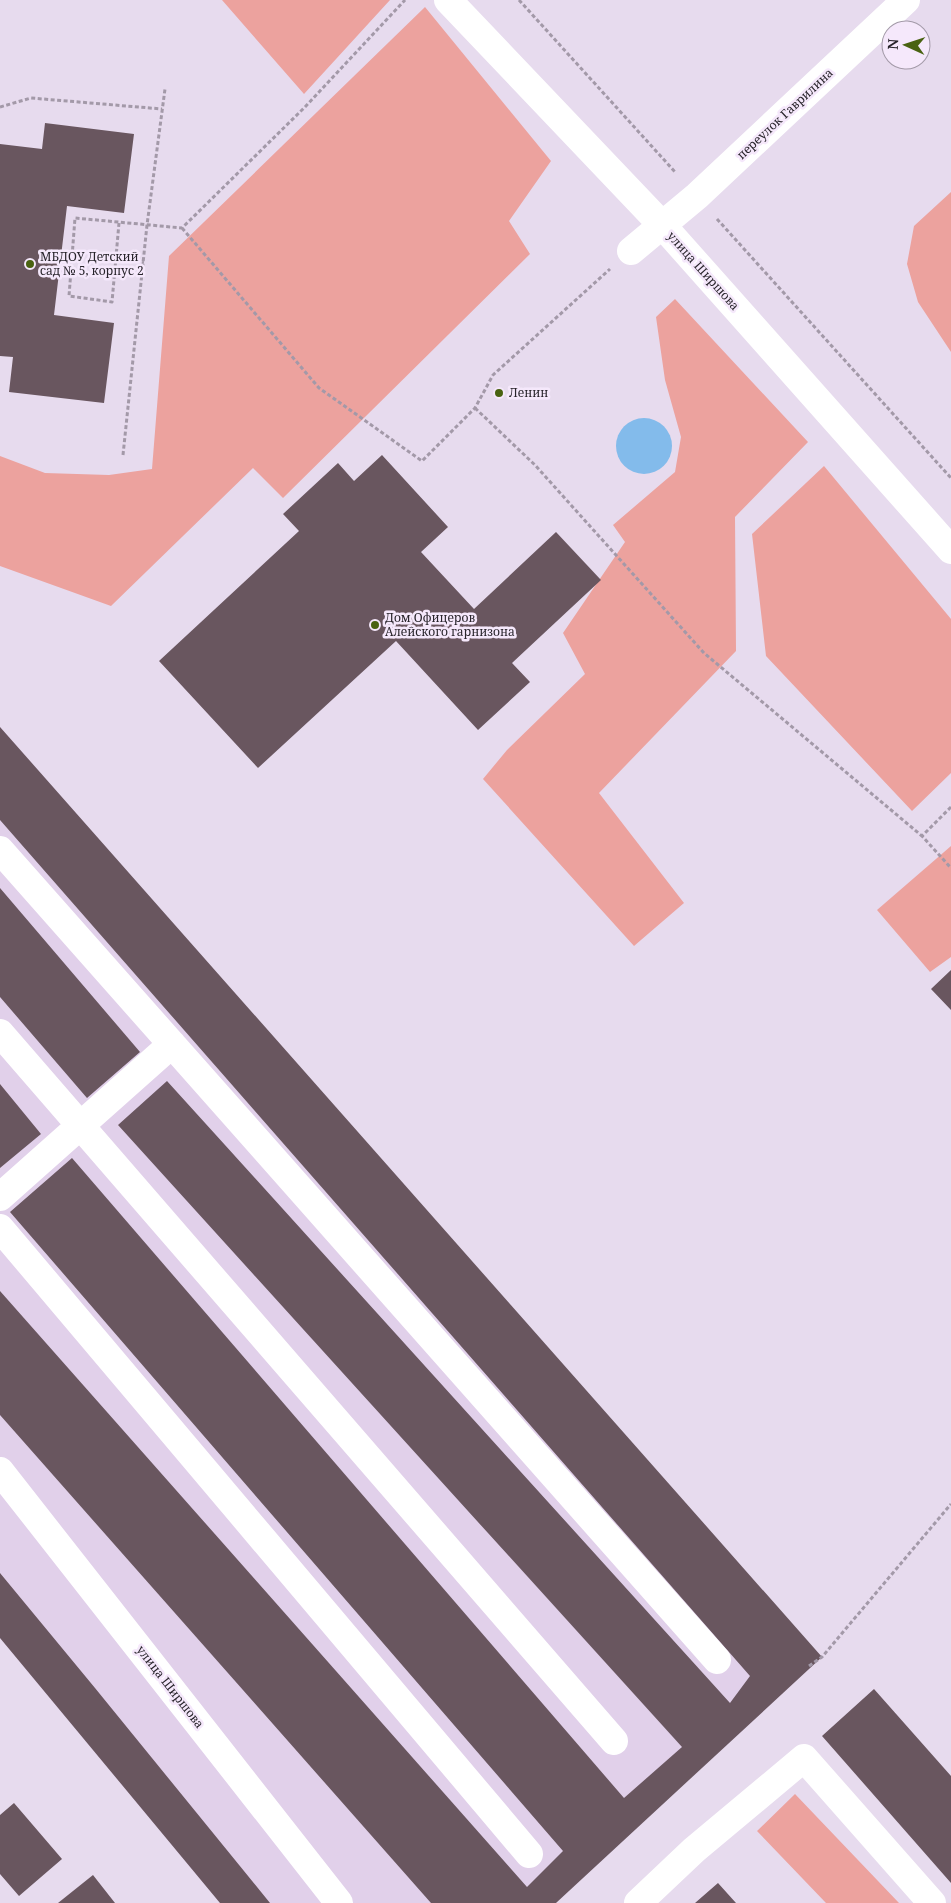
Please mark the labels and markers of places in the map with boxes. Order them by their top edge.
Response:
place label: МБДОУ Детский сад № 5, корпус 2 [40,248,144,279]
marker: МБДОУ Детский сад № 5, корпус 2 [24,258,36,270]
place label: Ленин [509,384,548,401]
marker: Ленин [493,387,505,399]
place label: Дом Офицеров Алейского гарнизона [385,609,515,640]
marker: Дом Офицеров Алейского гарнизона [369,619,381,631]

